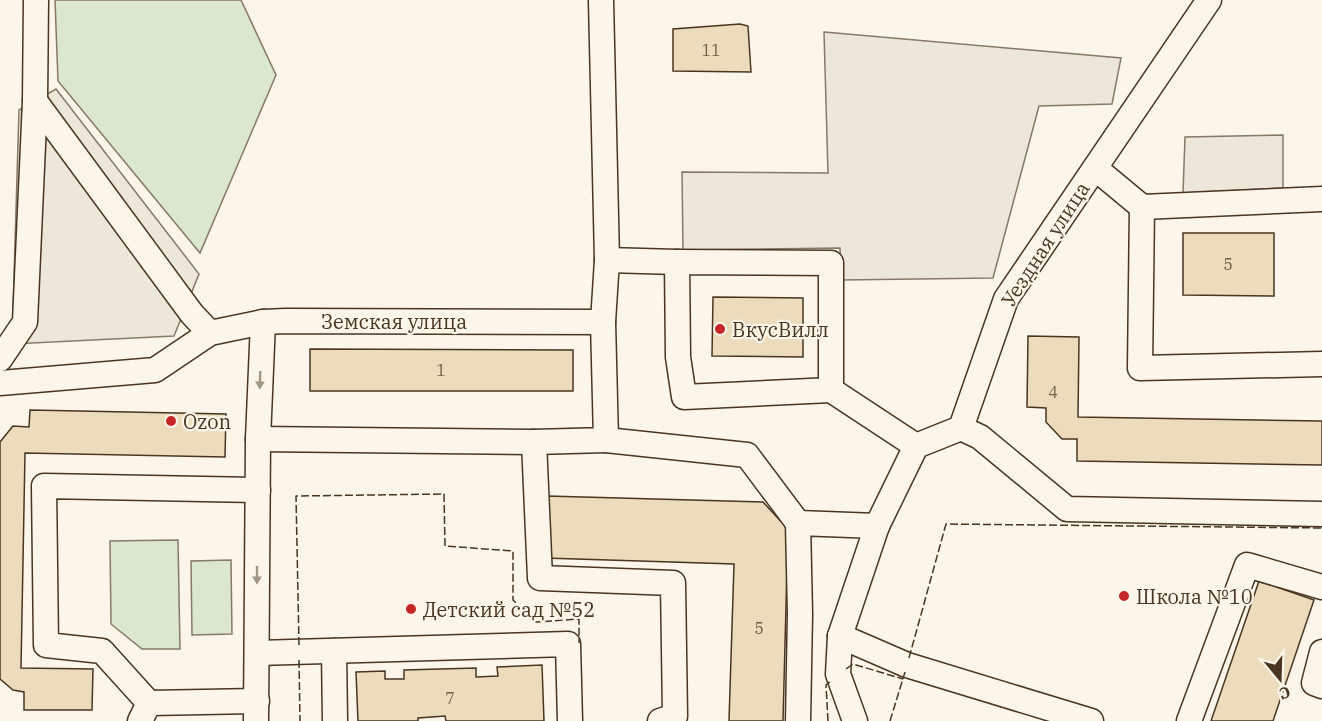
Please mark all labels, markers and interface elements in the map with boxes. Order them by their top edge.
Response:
house number: 11 [701,40,721,60]
street label: Уездная улица [995,176,1096,312]
house number: 5 [1223,254,1233,274]
street label: Земская улица [321,308,467,335]
place label: ВкусВилл [732,316,829,343]
marker: ВкусВилл [713,322,727,336]
house number: 1 [436,360,446,380]
one-way arrow [256,371,265,390]
house number: 4 [1048,382,1058,402]
place label: Ozon [183,408,232,435]
marker: Ozon [164,414,178,428]
one-way arrow [252,566,262,585]
place label: Школа №10 [1136,583,1253,610]
marker: Школа №10 [1117,589,1131,603]
place label: Детский сад №52 [423,596,595,623]
marker: Детский сад №52 [404,602,418,616]
house number: 5 [754,618,764,638]
north arrow [1250,649,1310,709]
text: С [1277,682,1293,704]
house number: 7 [445,688,455,708]

